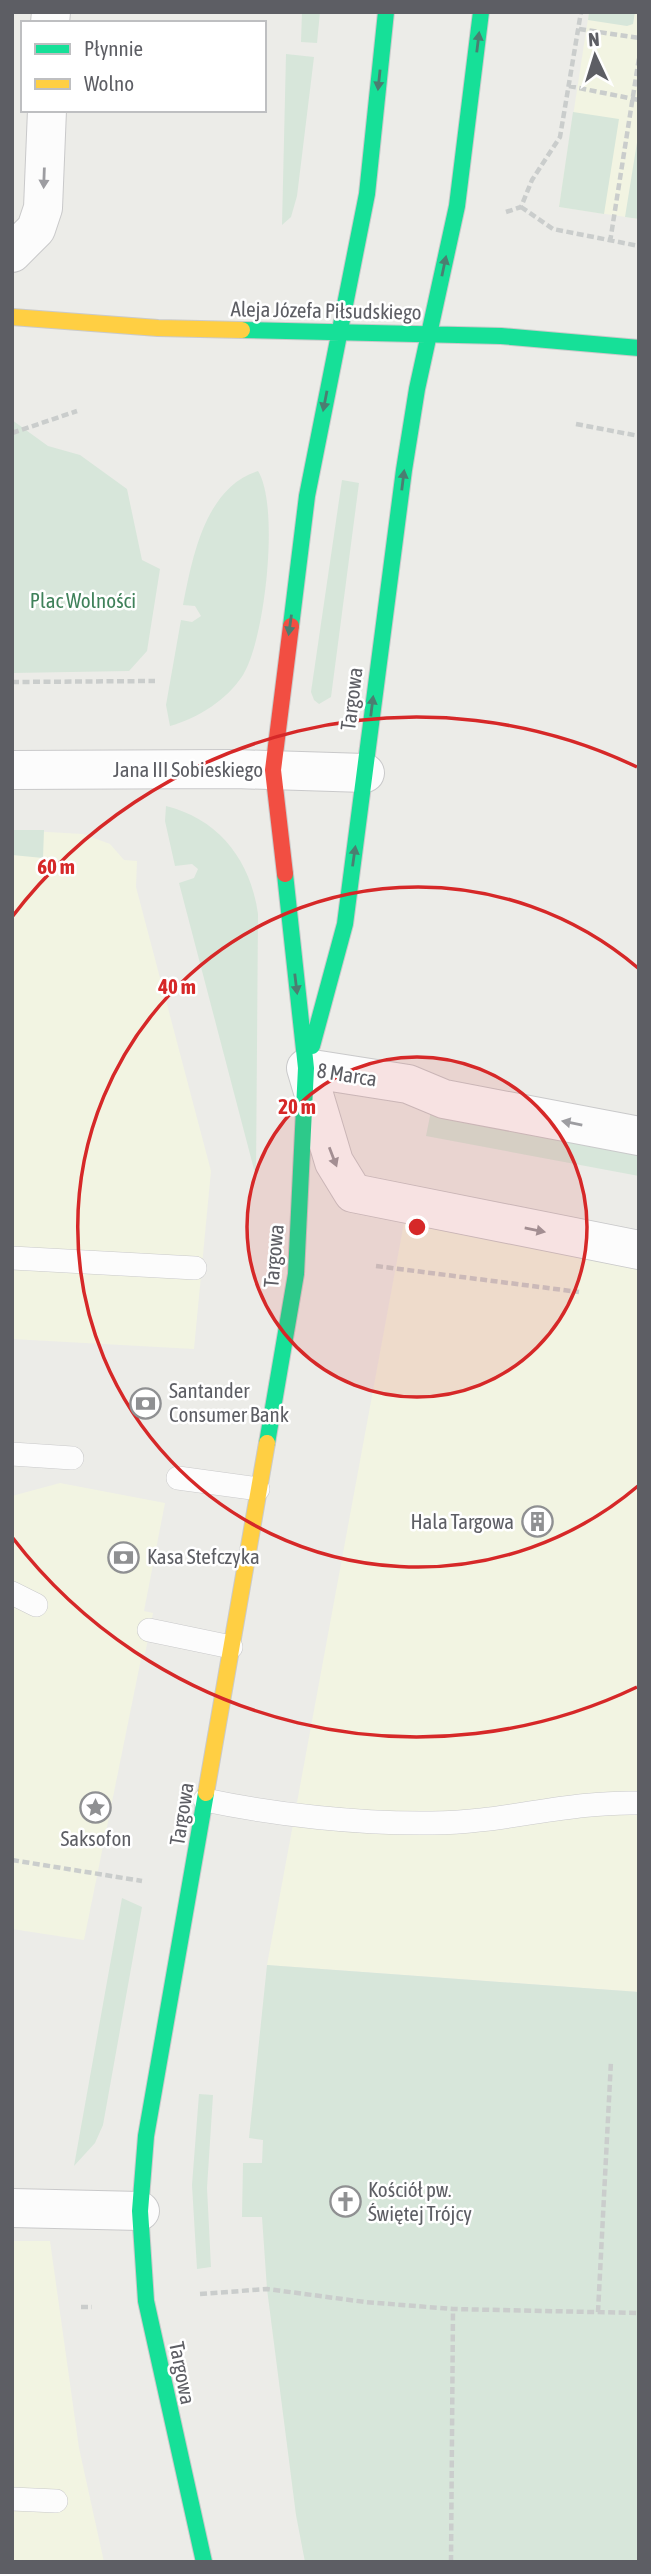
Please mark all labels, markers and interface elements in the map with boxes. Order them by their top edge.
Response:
legend [21,21,266,112]
north arrow [560,21,630,91]
text: N [587,28,600,50]
one-way arrow [472,30,483,52]
text: Płynnie [84,36,143,60]
one-way arrow [373,69,384,91]
text: Wolno [84,71,134,95]
one-way arrow [39,168,50,190]
one-way arrow [438,255,449,277]
street label: Aleja Józefa Piłsudskiego [230,296,422,324]
one-way arrow [320,390,331,412]
one-way arrow [397,469,408,491]
park label: Plac Wolności [30,588,136,612]
one-way arrow [284,615,295,637]
street label: Targowa [335,666,367,732]
one-way arrow [367,694,378,716]
street label: Jana III Sobieskiego [113,757,263,781]
one-way arrow [348,845,359,867]
text: 60 m [37,854,75,878]
one-way arrow [291,973,302,995]
text: 40 m [157,974,196,998]
street label: 8 Marca [315,1057,379,1091]
text: 20 m [278,1094,316,1118]
one-way arrow [561,1117,583,1128]
one-way arrow [328,1147,339,1168]
centre of rings [405,1215,429,1239]
street label: Targowa [258,1223,288,1289]
one-way arrow [524,1224,546,1235]
place label: Santander Consumer Bank [169,1378,289,1426]
bank icon: Santander Consumer Bank [129,1386,163,1420]
building icon: Hala Targowa [520,1505,554,1539]
place label: Hala Targowa [410,1509,514,1533]
bank icon: Kasa Stefczyka [107,1540,141,1574]
place label: Kasa Stefczyka [147,1544,260,1568]
street label: Targowa [164,1781,198,1847]
place icon: Saksofon [79,1790,113,1824]
place label: Saksofon [61,1826,131,1850]
place label: Kościół pw. Świętej Trójcy [368,2177,472,2225]
church icon: Kościół pw. Świętej Trójcy [328,2185,362,2219]
street label: Targowa [165,2339,201,2406]

